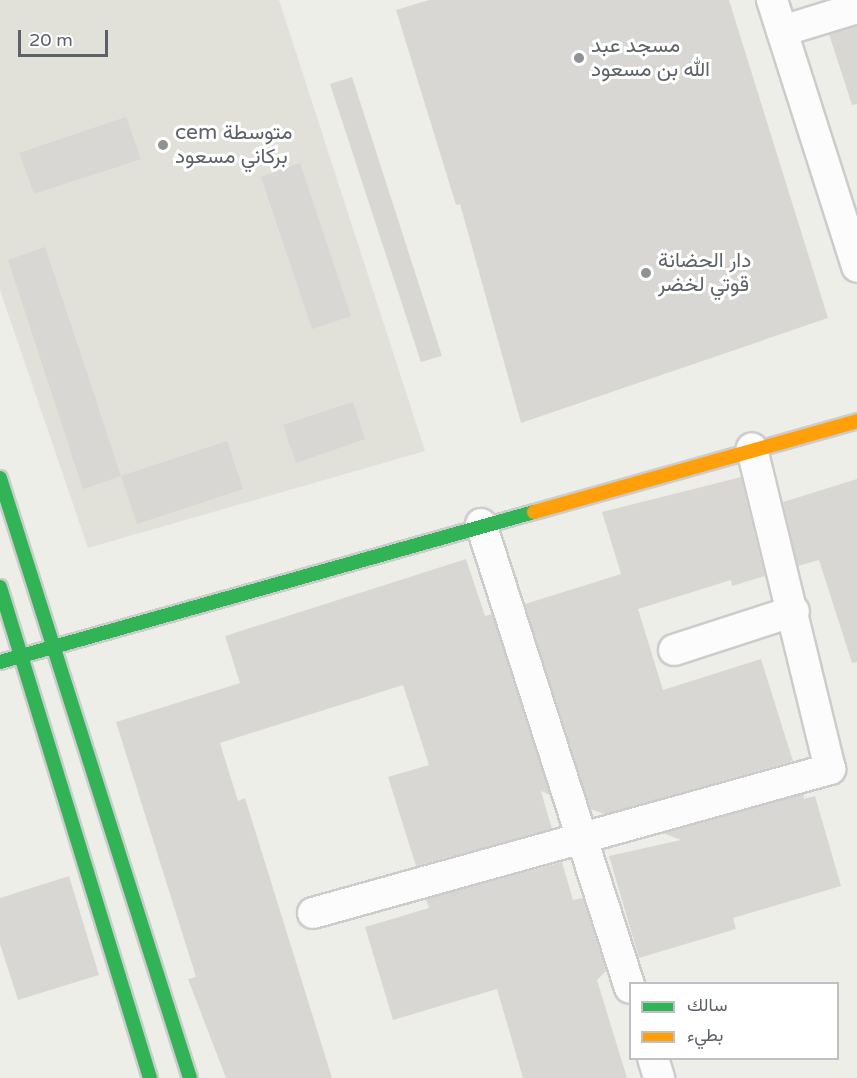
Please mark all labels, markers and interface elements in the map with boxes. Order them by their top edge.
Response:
scale bar [21,18,111,56]
text: 20 m [29,29,73,51]
place label: مسجد عبد الله بن مسعود [591,33,710,83]
marker: مسجد عبد الله بن مسعود [572,51,586,65]
place label: cem متوسطة بركاني مسعود [175,120,292,170]
marker: cem متوسطة بركاني مسعود [156,138,170,152]
place label: دار الحضانة قوتي لخضر [658,248,751,298]
marker: دار الحضانة قوتي لخضر [639,266,653,280]
legend [629,982,839,1060]
text: سالك [687,994,727,1016]
text: بطيء [687,1024,723,1046]

